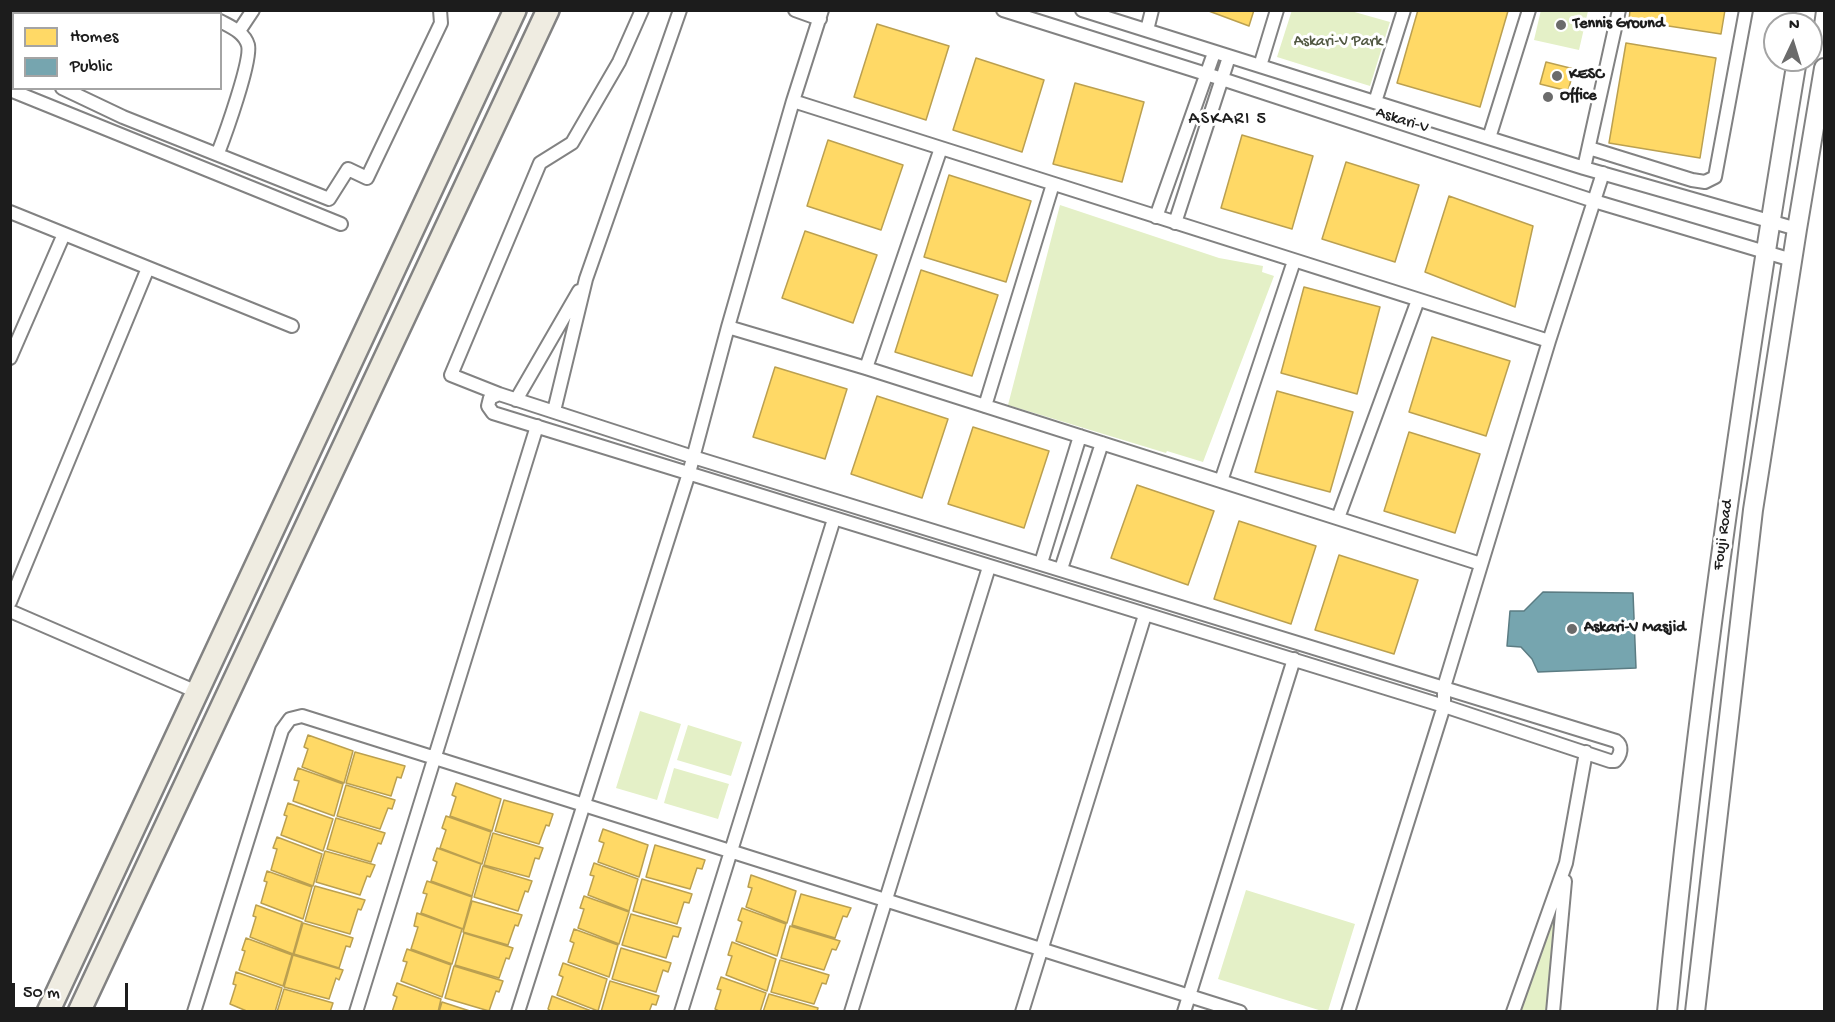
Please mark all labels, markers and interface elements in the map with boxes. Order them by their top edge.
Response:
legend [12,12,222,90]
north arrow [1763,12,1823,72]
place label: Tennis Ground [1573,15,1664,35]
text: N [1788,16,1800,35]
marker: Tennis Ground [1554,18,1568,32]
text: Homes [70,27,118,48]
park label: Askari-V Park [1294,33,1382,53]
text: Public [70,57,112,78]
place label: KESC [1569,66,1604,86]
marker: KESC [1550,69,1564,83]
place label: Office [1560,87,1597,107]
marker: Office [1541,90,1555,104]
street label: Askari-V [1373,103,1431,139]
district label: ASKARI 5 [1189,109,1267,131]
street label: Fouji Road [1710,499,1738,571]
place label: Askari-V Masjid [1584,619,1686,639]
marker: Askari-V Masjid [1565,622,1579,636]
scale bar [15,971,130,1009]
text: 50 m [23,983,60,1004]

